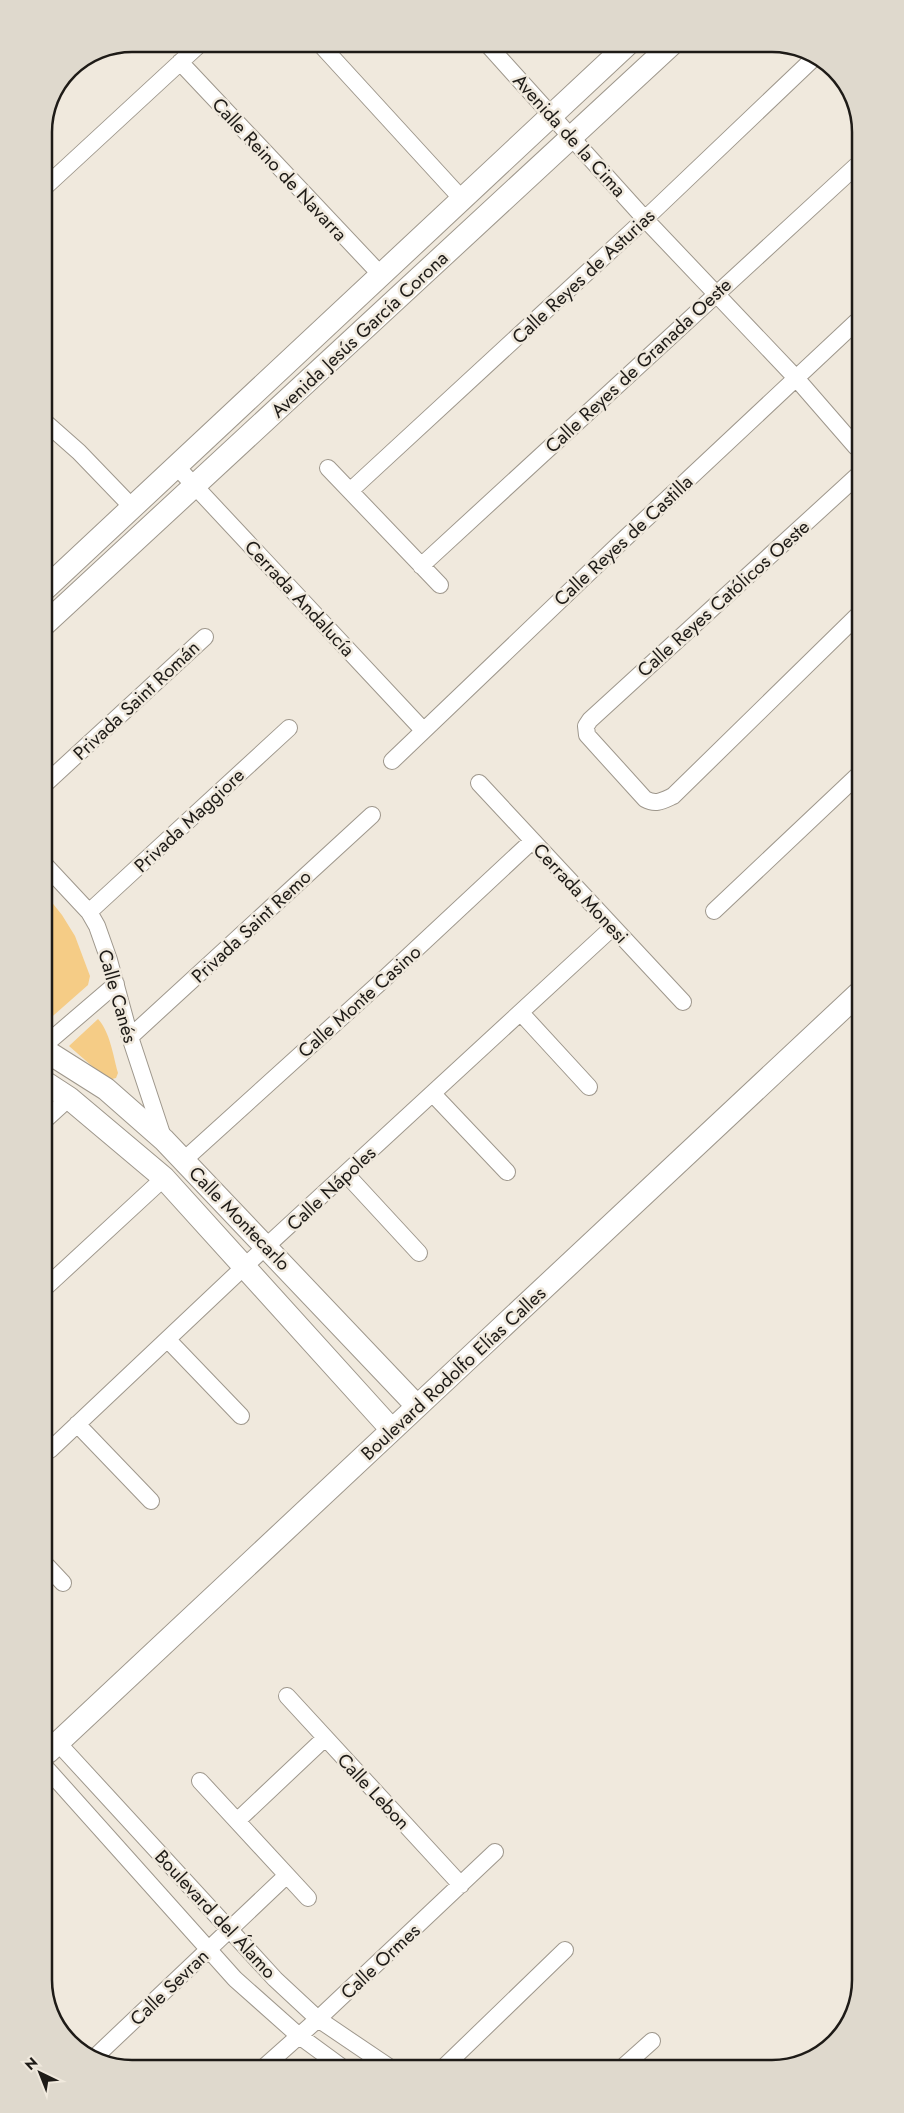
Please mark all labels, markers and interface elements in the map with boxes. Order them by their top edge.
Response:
street label: Avenida de la Cima [507,68,632,203]
street label: Calle Reino de Navarra [206,92,353,247]
street label: Calle Reyes de Asturias [506,202,661,350]
street label: Avenida Jesús García Corona [265,245,454,424]
street label: Calle Reyes de Granada Oeste [539,271,738,459]
street label: Calle Reyes de Castilla [548,469,699,612]
street label: Calle Reyes Católicos Oeste [631,513,816,683]
street label: Cerrada Andalucía [238,534,361,663]
street label: Privada Saint Román [67,634,206,766]
street label: Privada Maggiore [128,762,251,879]
street label: Cerrada Monesi [527,837,634,950]
street label: Privada Saint Remo [185,864,317,989]
street label: Calle Monte Casino [292,939,427,1064]
street label: Calle Canés [91,946,144,1046]
street label: Calle Nápoles [281,1140,382,1237]
street label: Calle Montecarlo [183,1160,297,1277]
street label: Boulevard Rodolfo Elías Calles [355,1280,552,1466]
street label: Calle Lebon [331,1747,416,1836]
street label: Boulevard del Álamo [149,1844,283,1985]
street label: Calle Ormes [335,1917,426,2005]
street label: Calle Sevran [124,1943,215,2032]
north arrow [15,2048,65,2098]
text: N [20,2052,42,2075]

